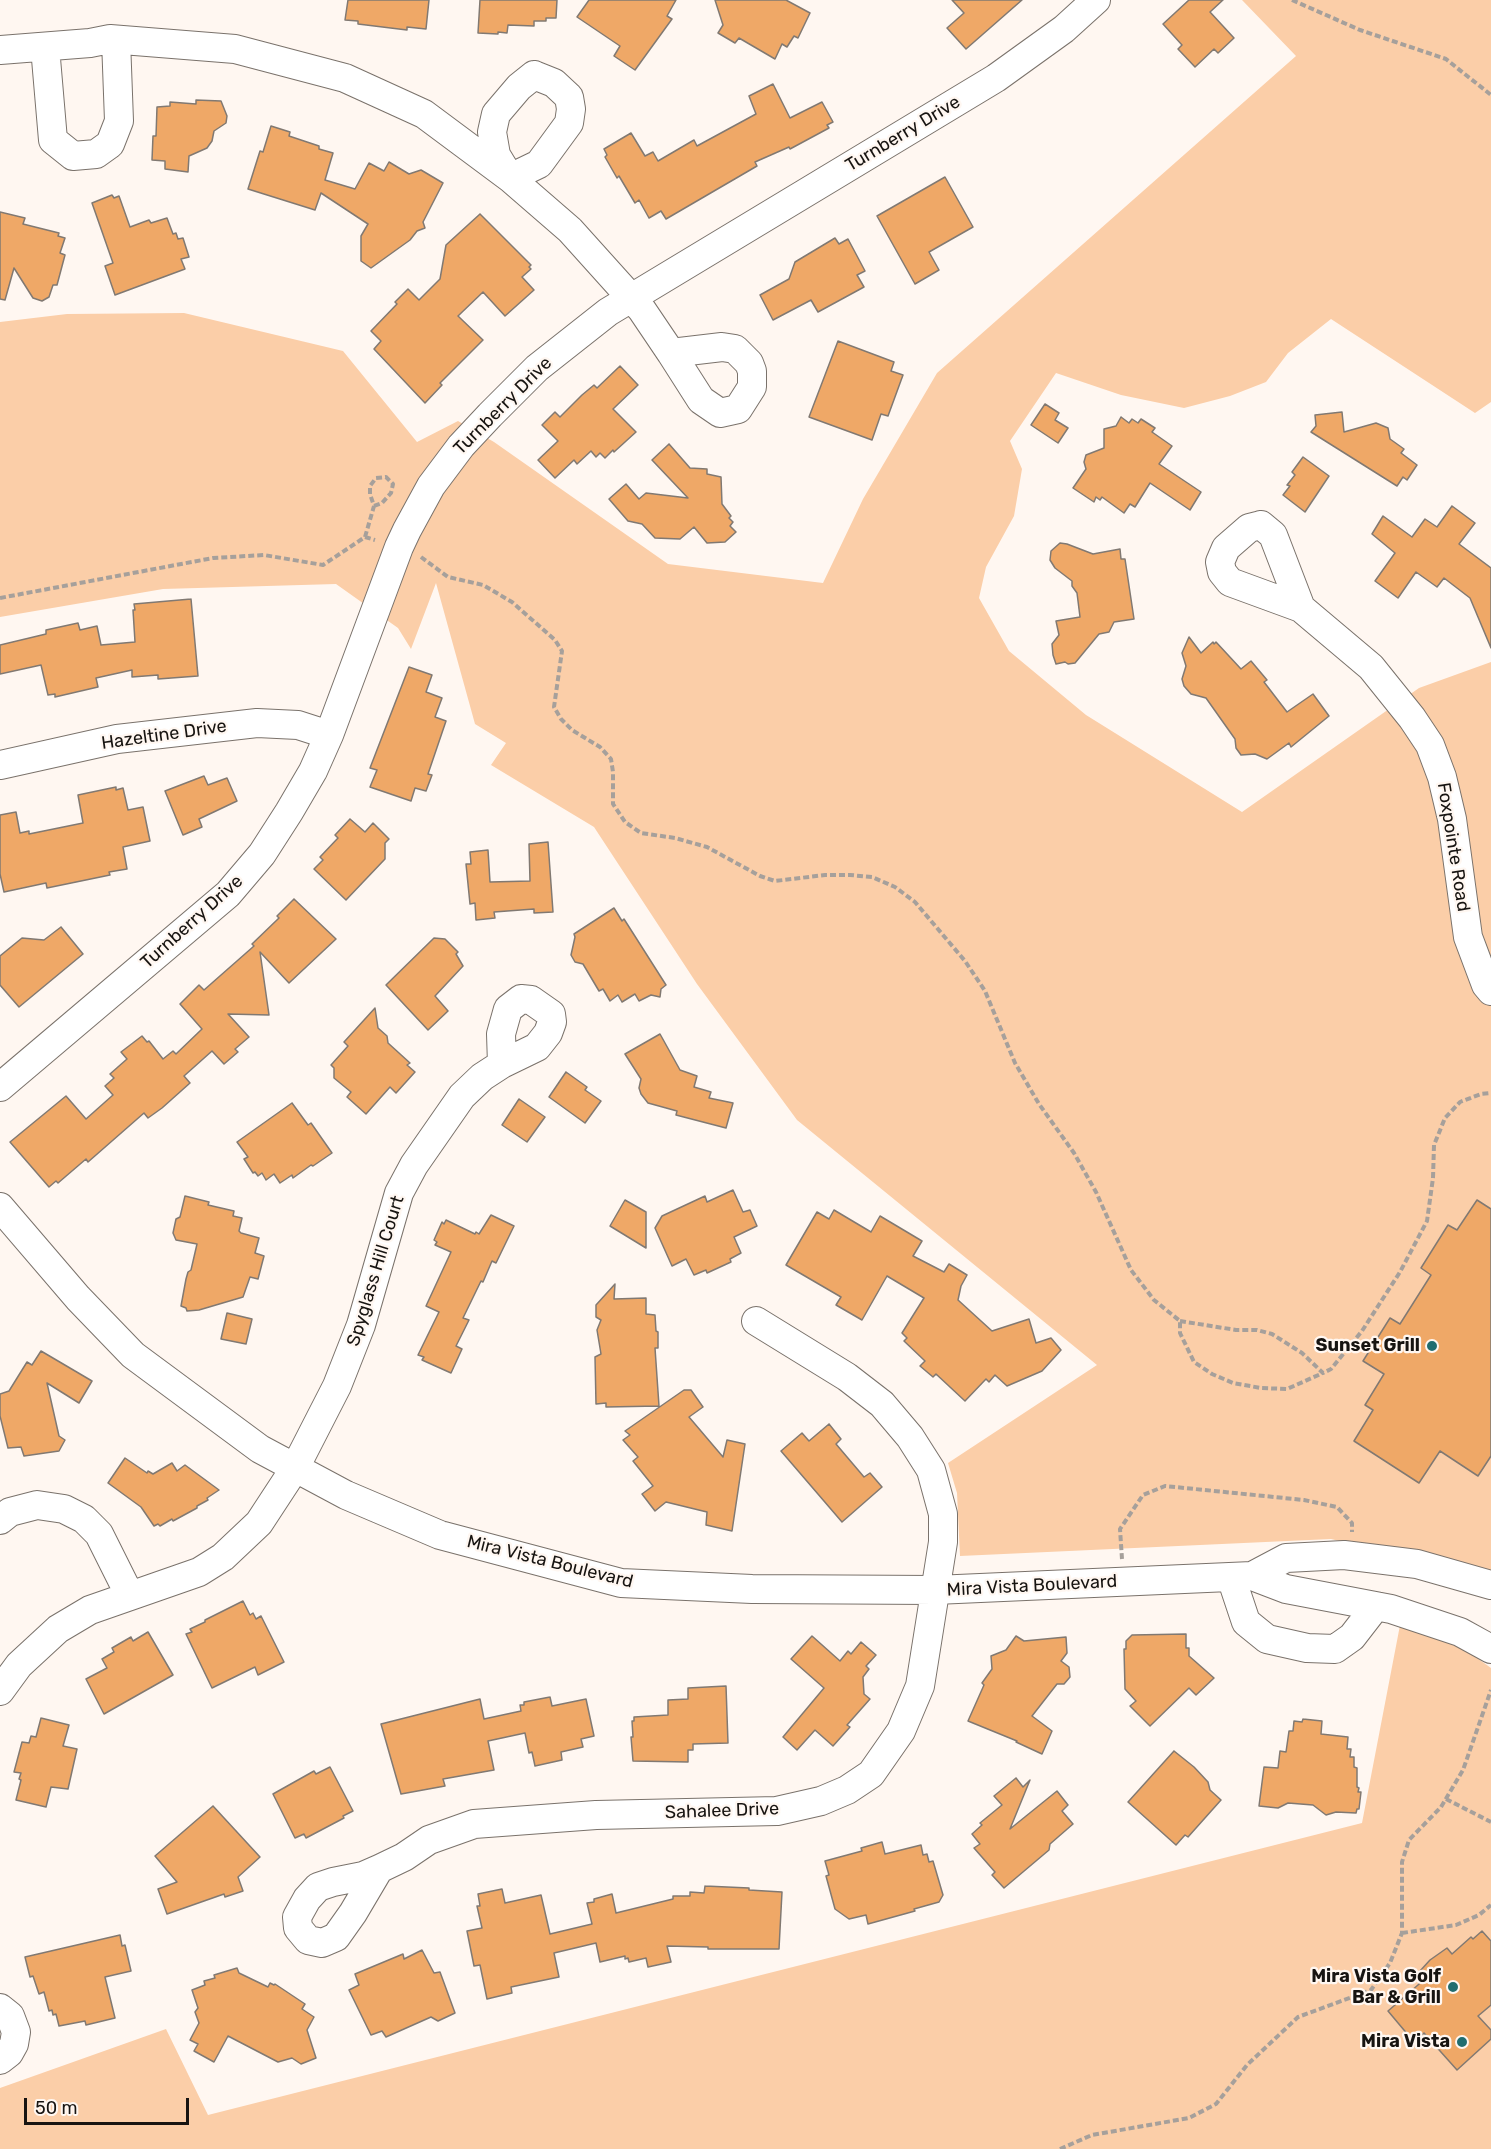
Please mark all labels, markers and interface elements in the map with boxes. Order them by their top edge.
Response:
street label: Turnberry Drive [842,91,964,177]
street label: Turnberry Drive [450,353,556,459]
street label: Hazeltine Drive [100,716,228,754]
street label: Foxpointe Road [1432,781,1474,913]
street label: Turnberry Drive [137,871,247,973]
street label: Spyglass Hill Court [343,1193,409,1349]
place label: Sunset Grill [1316,1335,1420,1357]
marker: Sunset Grill [1425,1339,1439,1353]
street label: Mira Vista Boulevard [465,1531,635,1593]
street label: Mira Vista Boulevard [946,1571,1118,1601]
street label: Sahalee Drive [665,1798,779,1824]
place label: Mira Vista Golf Bar & Grill [1311,1966,1441,2008]
marker: Mira Vista Golf Bar & Grill [1446,1980,1460,1994]
place label: Mira Vista [1361,2031,1450,2053]
marker: Mira Vista [1455,2035,1469,2049]
scale bar [27,2086,192,2124]
text: 50 m [35,2097,78,2119]

